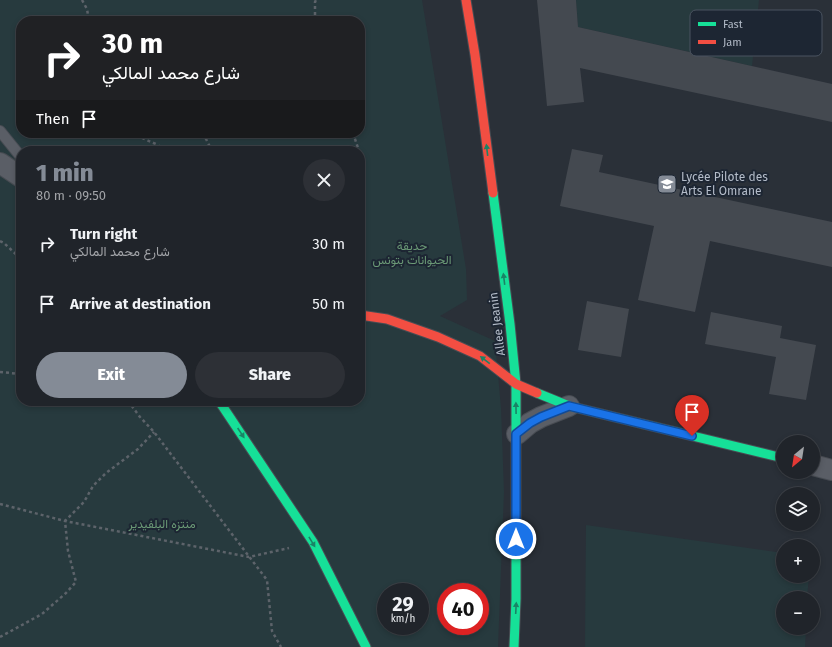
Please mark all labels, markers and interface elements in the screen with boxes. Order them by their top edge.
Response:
legend [690,10,822,56]
text: Fast [723,18,743,31]
text: 30 m [102,27,163,60]
icon: right [36,32,88,84]
text: Jam [723,36,742,49]
text: شارع محمد المالكي [102,62,240,84]
icon: arrive [78,108,100,130]
text: Then [36,110,70,128]
one-way arrow [484,144,490,156]
text: 1 min [36,159,94,187]
button: close [303,159,345,201]
place label: Lycée Pilote des Arts El Omrane [681,170,768,198]
school or university icon: Lycée Pilote des Arts El Omrane [656,173,678,195]
text: 80 m · 09:50 [36,188,106,203]
text: Turn right [70,225,137,243]
icon: right [36,233,58,255]
text: 30 m [312,235,345,253]
park label: حديقة الحيوانات بتونس [372,239,452,268]
text: شارع محمد المالكي [70,244,170,259]
one-way arrow [501,273,507,285]
street label: Allee Jeanin [486,291,508,357]
icon: arrive [36,293,58,315]
text: Arrive at destination [70,295,211,313]
text: 50 m [312,295,345,313]
button: Exit [36,352,187,398]
button: Share [195,352,345,398]
one-way arrow [479,356,490,364]
pin [675,395,709,436]
one-way arrow [513,401,519,414]
icon: arrive [681,401,703,423]
one-way arrow [237,428,245,439]
north arrow [776,435,820,479]
map controls [776,435,820,635]
button: layers [776,487,820,531]
park label: منتزه البلفيدير [127,517,196,532]
position arrow [495,518,537,560]
one-way arrow [309,536,316,548]
button: + [776,539,820,583]
speed limit sign: 40 [437,583,489,635]
button: − [776,591,820,635]
text: 29 [392,592,414,616]
one-way arrow [512,602,519,614]
text: km/h [391,613,415,625]

